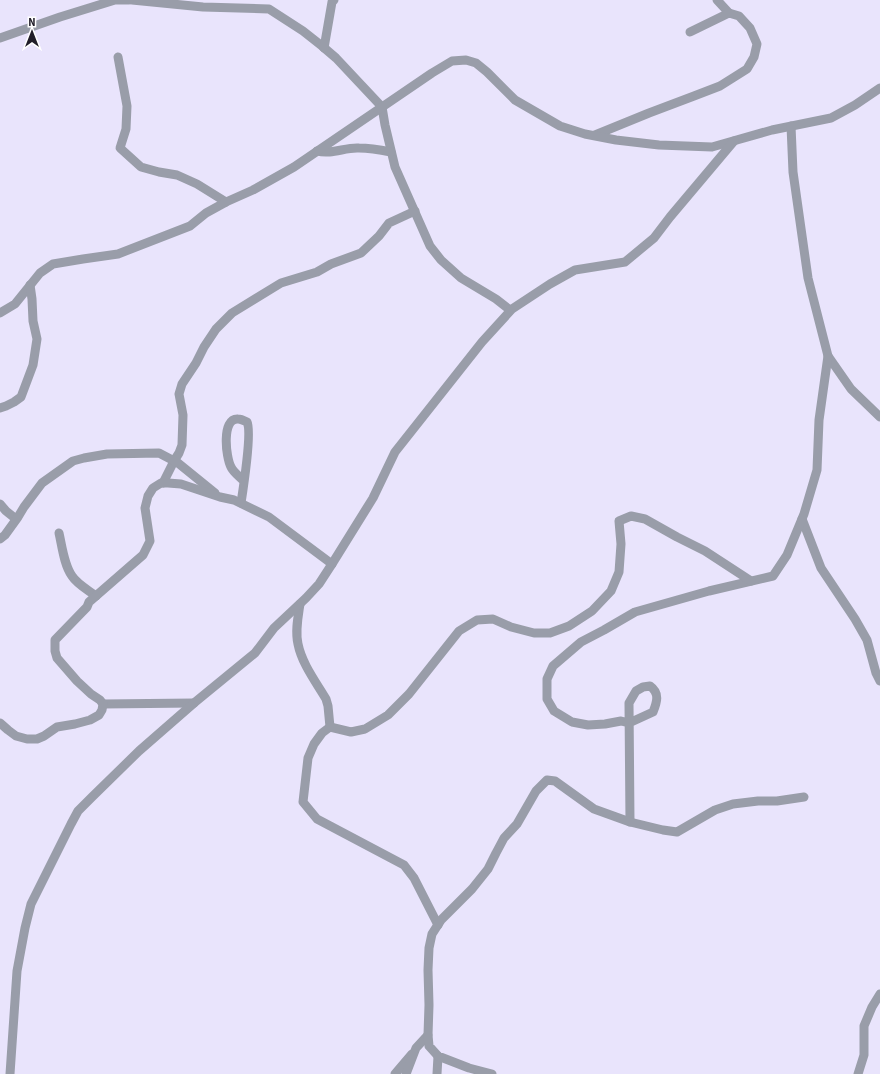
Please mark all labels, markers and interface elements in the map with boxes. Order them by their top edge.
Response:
north arrow [12,12,52,52]
text: N [28,15,36,30]

